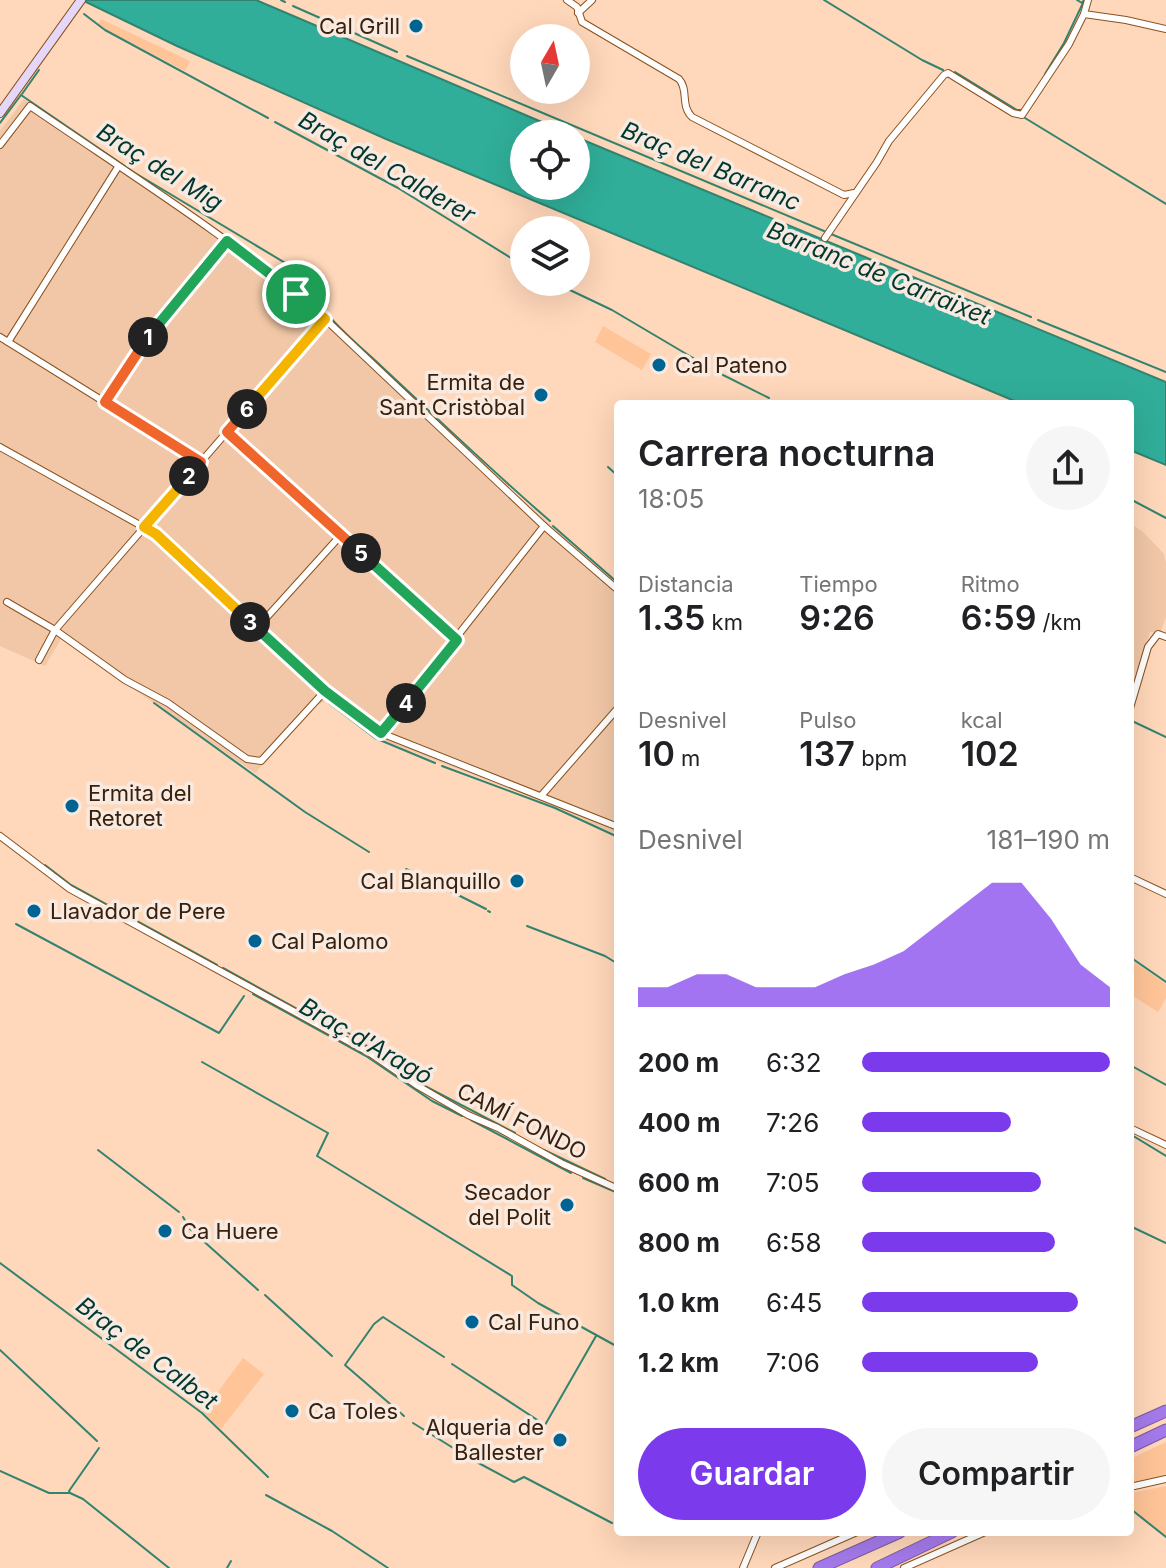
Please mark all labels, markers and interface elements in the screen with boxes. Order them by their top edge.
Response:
place label: Cal Grill [319,13,400,39]
marker: Cal Grill [407,17,425,35]
north arrow [510,24,590,104]
map controls [510,24,590,296]
water label: Braç del Calderer [294,105,481,230]
water label: Braç del Barranc [617,115,805,217]
water label: Braç del Mig [92,117,228,217]
button: locate [510,120,590,200]
water label: Barranc de Carraixet [763,215,996,331]
button: layers [510,216,590,296]
pin [262,260,330,328]
icon: arrive [274,272,318,316]
pin: 1 [128,317,168,357]
text: 1 [143,324,153,350]
place label: Cal Pateno [675,352,787,378]
marker: Cal Pateno [650,356,668,374]
place label: Ermita de Sant Cristòbal [379,369,525,420]
marker: Ermita de Sant Cristòbal [532,386,550,404]
pin: 6 [227,389,267,429]
text: 6 [240,396,254,422]
button: share [1026,426,1110,510]
text: Carrera nocturna [638,431,935,475]
pin: 2 [169,456,209,496]
text: 2 [182,463,196,489]
text: 18:05 [638,483,704,514]
pin: 5 [341,533,381,573]
text: 5 [354,540,368,566]
text: Distancia [638,571,734,597]
text: Tiempo [799,571,878,597]
text: Ritmo [961,571,1020,597]
text: 1.35 [638,597,705,638]
text: 9:26 [799,597,875,638]
text: 6:59 [961,597,1036,638]
pin: 3 [230,602,270,642]
text: 3 [243,609,257,635]
text: km [705,609,743,635]
text: /km [1036,609,1082,635]
pin: 4 [386,683,426,723]
text: 4 [399,690,413,716]
text: Desnivel [638,707,727,733]
text: Pulso [799,707,857,733]
text: kcal [961,707,1003,733]
text: 10 [638,733,675,774]
text: 137 [799,733,855,774]
text: 102 [961,733,1019,774]
text: m [675,745,700,771]
text: bpm [855,745,907,771]
place label: Ermita del Retoret [88,780,192,831]
marker: Ermita del Retoret [63,797,81,815]
text: Desnivel [638,824,743,855]
text: 181–190 m [987,824,1110,855]
place label: Cal Blanquillo [360,868,501,894]
marker: Cal Blanquillo [508,872,526,890]
place label: Llavador de Pere [50,898,226,924]
marker: Llavador de Pere [25,902,43,920]
place label: Cal Palomo [271,928,388,954]
marker: Cal Palomo [246,932,264,950]
water label: Braç d'Aragó [294,991,438,1091]
text: 200 m [638,1047,719,1078]
text: 6:32 [766,1047,822,1078]
street label: CAMÍ FONDO [453,1077,591,1165]
text: 400 m [638,1107,721,1138]
text: 7:26 [766,1107,819,1138]
text: 600 m [638,1167,720,1198]
text: 7:05 [766,1167,820,1198]
place label: Secador del Polit [464,1179,551,1230]
marker: Secador del Polit [558,1196,576,1214]
place label: Ca Huere [181,1218,279,1244]
marker: Ca Huere [156,1222,174,1240]
text: 800 m [638,1227,720,1258]
text: 6:58 [766,1227,822,1258]
text: 1.0 km [638,1287,720,1318]
text: 6:45 [766,1287,822,1318]
water label: Braç de Calbet [71,1290,224,1416]
place label: Cal Funo [488,1309,579,1335]
marker: Cal Funo [463,1313,481,1331]
text: 1.2 km [638,1347,719,1378]
text: 7:06 [766,1347,820,1378]
place label: Ca Toles [308,1398,398,1424]
marker: Ca Toles [283,1402,301,1420]
place label: Alqueria de Ballester [425,1414,544,1465]
button: Guardar [638,1428,866,1520]
button: Compartir [882,1428,1110,1520]
marker: Alqueria de Ballester [551,1431,569,1449]

